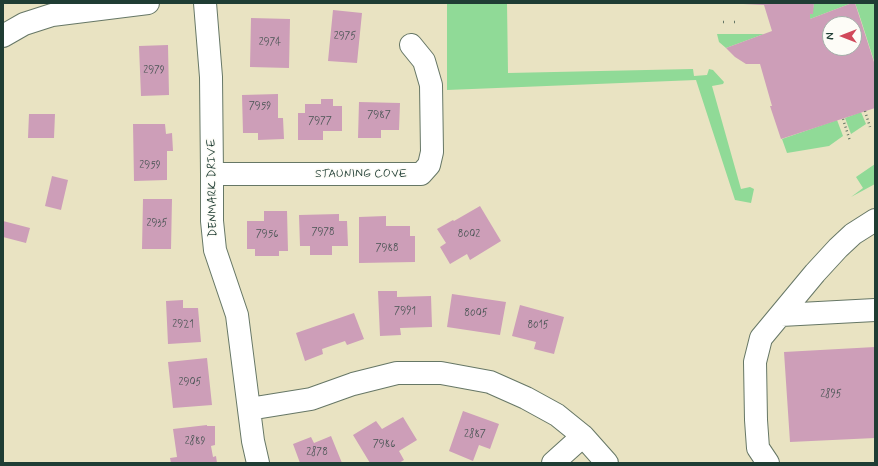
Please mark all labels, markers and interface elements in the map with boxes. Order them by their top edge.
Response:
north arrow [822,16,862,56]
house number: 2975 [334,31,356,43]
text: N [824,32,838,40]
house number: 2974 [259,37,281,49]
house number: 2979 [143,65,165,77]
house number: 7959 [249,101,271,113]
house number: 7987 [367,110,391,122]
house number: 7977 [308,116,332,128]
street label: DENMARK DRIVE [205,139,221,237]
house number: 2959 [139,160,161,172]
street label: STAUNING COVE [315,167,407,181]
house number: 2935 [147,218,167,230]
house number: 7978 [311,227,335,239]
house number: 7956 [256,229,278,241]
house number: 8002 [458,229,480,241]
house number: 7988 [375,243,399,255]
house number: 7991 [394,306,416,318]
house number: 8005 [464,308,488,320]
house number: 2921 [172,319,194,331]
house number: 8015 [527,320,549,332]
house number: 2905 [179,377,201,389]
house number: 2895 [820,389,842,401]
house number: 2887 [464,429,486,441]
house number: 2889 [185,436,205,448]
house number: 7986 [373,439,395,451]
house number: 2878 [306,447,328,459]

